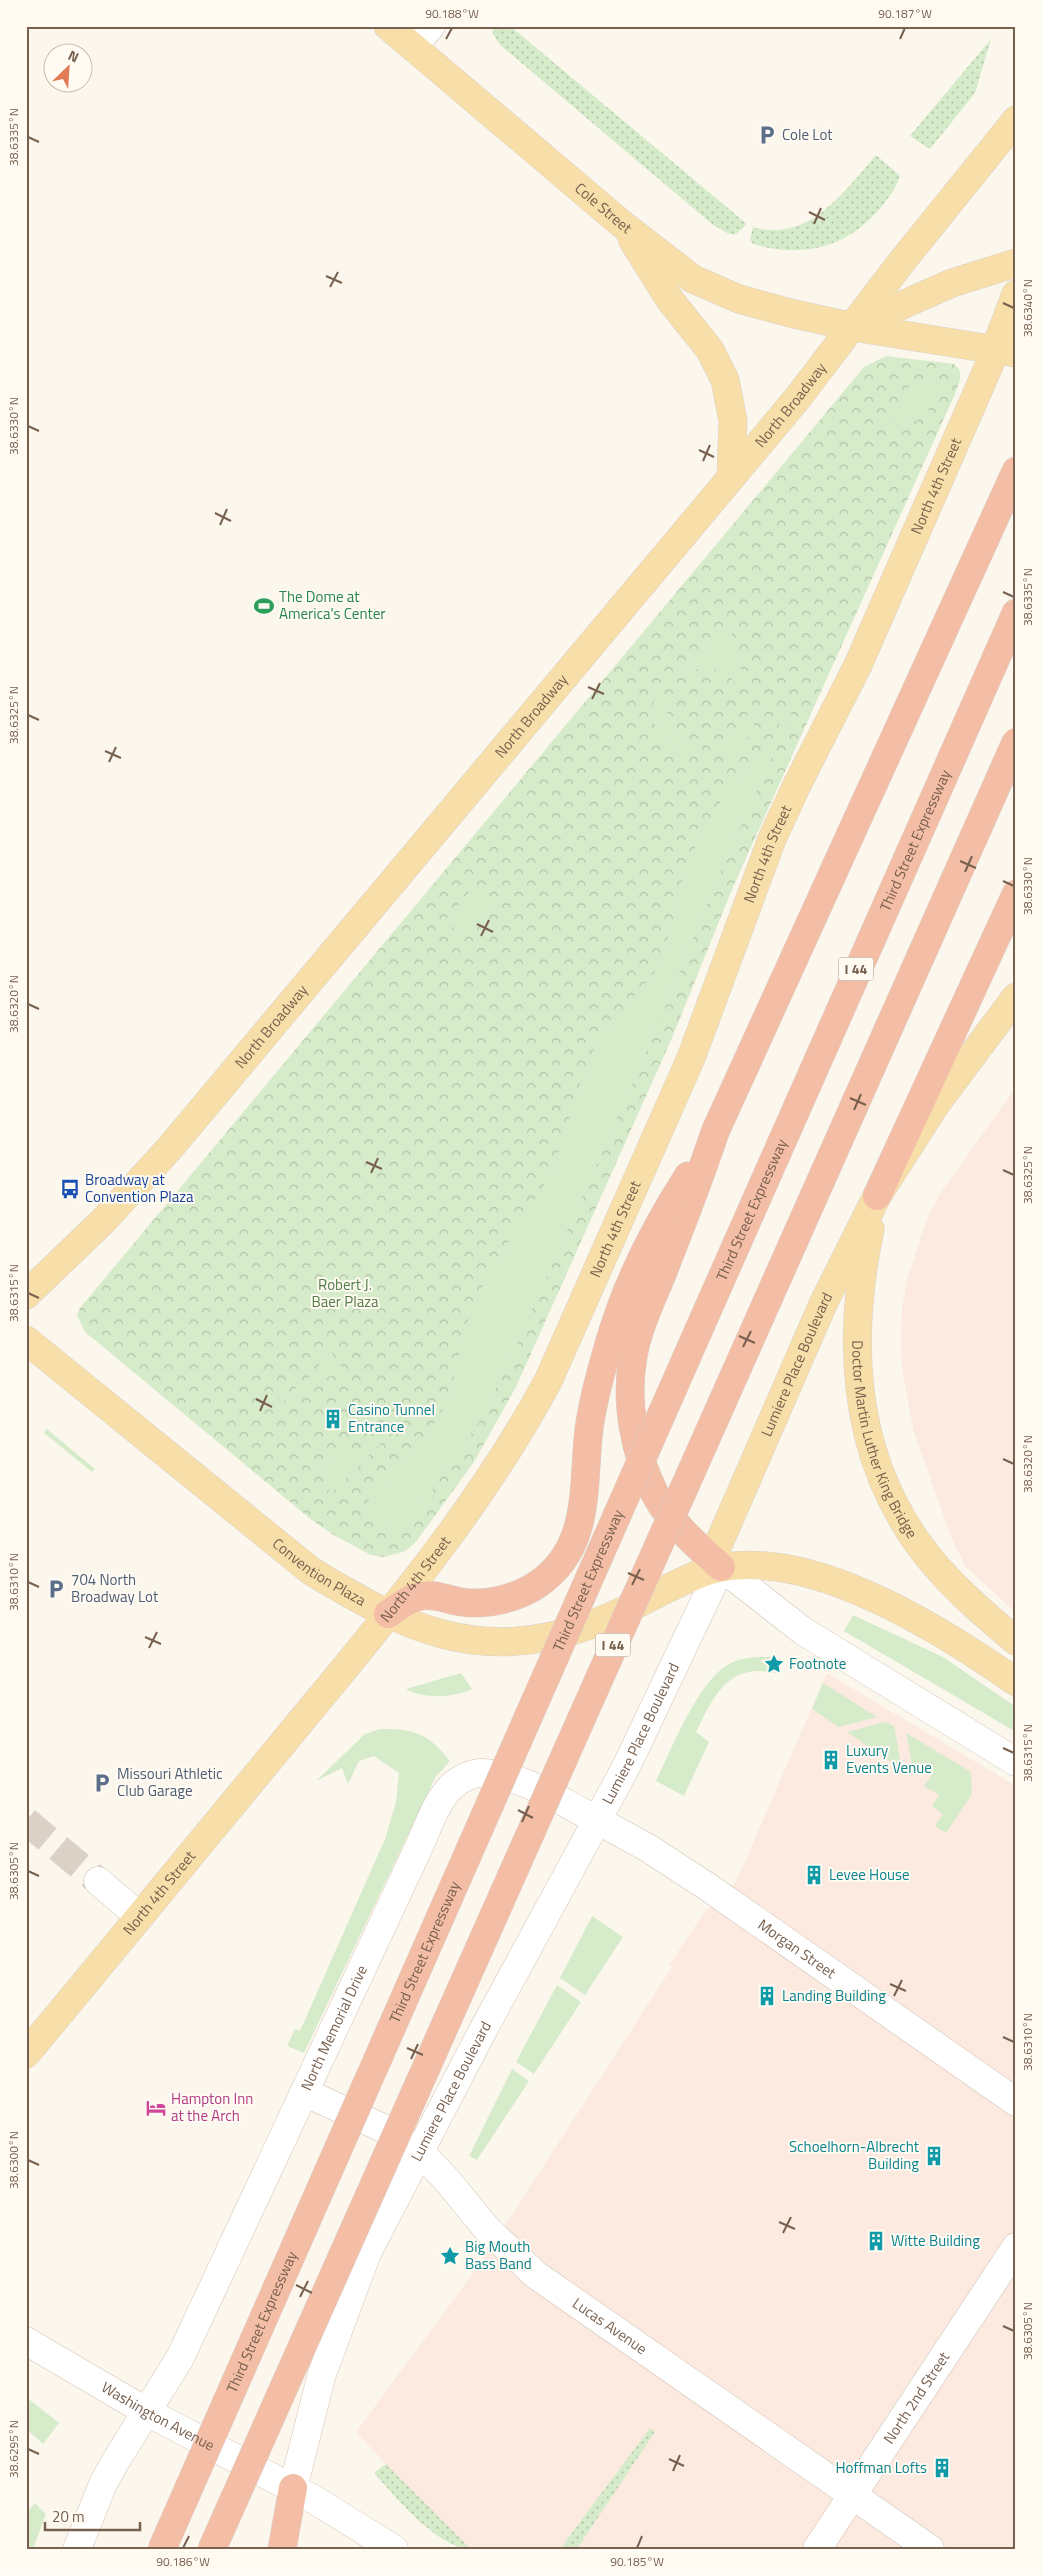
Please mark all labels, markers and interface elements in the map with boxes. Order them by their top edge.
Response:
text: 90.188°W [425,4,479,23]
text: 90.187°W [878,4,932,23]
north arrow [42,42,92,92]
text: N [65,44,83,67]
text: 38.6335°N [4,108,23,166]
place label: Cole Lot [782,123,833,146]
parking icon: Cole Lot [756,124,778,146]
street label: Cole Street [570,177,638,239]
text: 38.6340°N [1018,279,1037,337]
street label: North Broadway [749,357,832,452]
text: 38.6330°N [4,397,23,455]
street label: North 4th Street [905,433,967,538]
text: 38.6335°N [1018,568,1037,626]
place label: The Dome at America's Center [279,585,385,625]
sports icon: The Dome at America's Center [253,595,275,617]
street label: North Broadway [489,669,573,763]
text: 38.6325°N [4,686,23,744]
street label: Third Street Expressway [873,766,956,915]
street label: North 4th Street [737,800,797,906]
text: 38.6330°N [1018,857,1037,915]
road number: I 44 [838,958,874,981]
text: 38.6320°N [4,975,23,1033]
street label: North Broadway [229,979,313,1073]
street label: Third Street Expressway [710,1135,793,1284]
text: 38.6325°N [1018,1146,1037,1204]
place label: Broadway at Convention Plaza [85,1168,194,1208]
street label: North 4th Street [583,1176,647,1281]
bus stop icon: Broadway at Convention Plaza [59,1178,81,1200]
text: 38.6315°N [4,1264,23,1322]
park label: Robert J. Baer Plaza [311,1273,379,1313]
street label: Lumiere Place Boulevard [755,1288,838,1440]
street label: Doctor Martin Luther King Bridge [846,1340,923,1543]
place label: Casino Tunnel Entrance [348,1398,435,1438]
building icon: Casino Tunnel Entrance [322,1408,344,1430]
text: 38.6320°N [1018,1435,1037,1493]
street label: Third Street Expressway [546,1506,629,1655]
street label: North 4th Street [374,1531,456,1627]
street label: Convention Plaza [267,1532,371,1612]
text: 38.6310°N [4,1553,23,1611]
place label: 704 North Broadway Lot [71,1568,159,1608]
parking icon: 704 North Broadway Lot [45,1578,67,1600]
road number: I 44 [596,1634,630,1656]
place label: Footnote [789,1652,846,1675]
place icon: Footnote [763,1653,785,1675]
street label: Lumiere Place Boulevard [596,1659,685,1808]
text: 38.6315°N [1018,1724,1037,1782]
place label: Luxury Events Venue [846,1739,932,1779]
building icon: Luxury Events Venue [820,1749,842,1771]
place label: Missouri Athletic Club Garage [117,1762,223,1802]
parking icon: Missouri Athletic Club Garage [91,1772,113,1794]
text: 38.6305°N [4,1842,23,1900]
street label: North 4th Street [117,1845,201,1940]
place label: Levee House [829,1863,910,1886]
building icon: Levee House [803,1864,825,1886]
street label: Third Street Expressway [383,1877,466,2027]
street label: Morgan Street [753,1913,841,1984]
street label: North Memorial Drive [295,1961,373,2094]
place label: Landing Building [782,1984,886,2007]
building icon: Landing Building [756,1985,778,2007]
text: 38.6310°N [1018,2013,1037,2071]
street label: Lumiere Place Boulevard [405,2017,497,2165]
place label: Hampton Inn at the Arch [171,2087,253,2127]
hotel icon: Hampton Inn at the Arch [145,2097,167,2119]
text: 38.6300°N [4,2131,23,2189]
place label: Schoelhorn-Albrecht Building [789,2135,920,2175]
building icon: Schoelhorn-Albrecht Building [923,2145,945,2167]
place label: Witte Building [891,2229,980,2252]
building icon: Witte Building [865,2230,887,2252]
place label: Big Mouth Bass Band [465,2235,532,2275]
place icon: Big Mouth Bass Band [439,2245,461,2267]
street label: Third Street Expressway [220,2247,303,2397]
street label: Lucas Avenue [568,2292,652,2360]
text: 38.6305°N [1018,2302,1037,2360]
street label: North 2nd Street [877,2346,955,2448]
street label: Washington Avenue [97,2376,219,2456]
text: 38.6295°N [4,2420,23,2478]
place label: Hoffman Lofts [835,2456,927,2479]
building icon: Hoffman Lofts [931,2457,953,2479]
scale bar [45,2500,140,2532]
text: 20 m [52,2505,85,2528]
text: 90.186°W [156,2552,210,2571]
text: 90.185°W [610,2552,664,2571]

